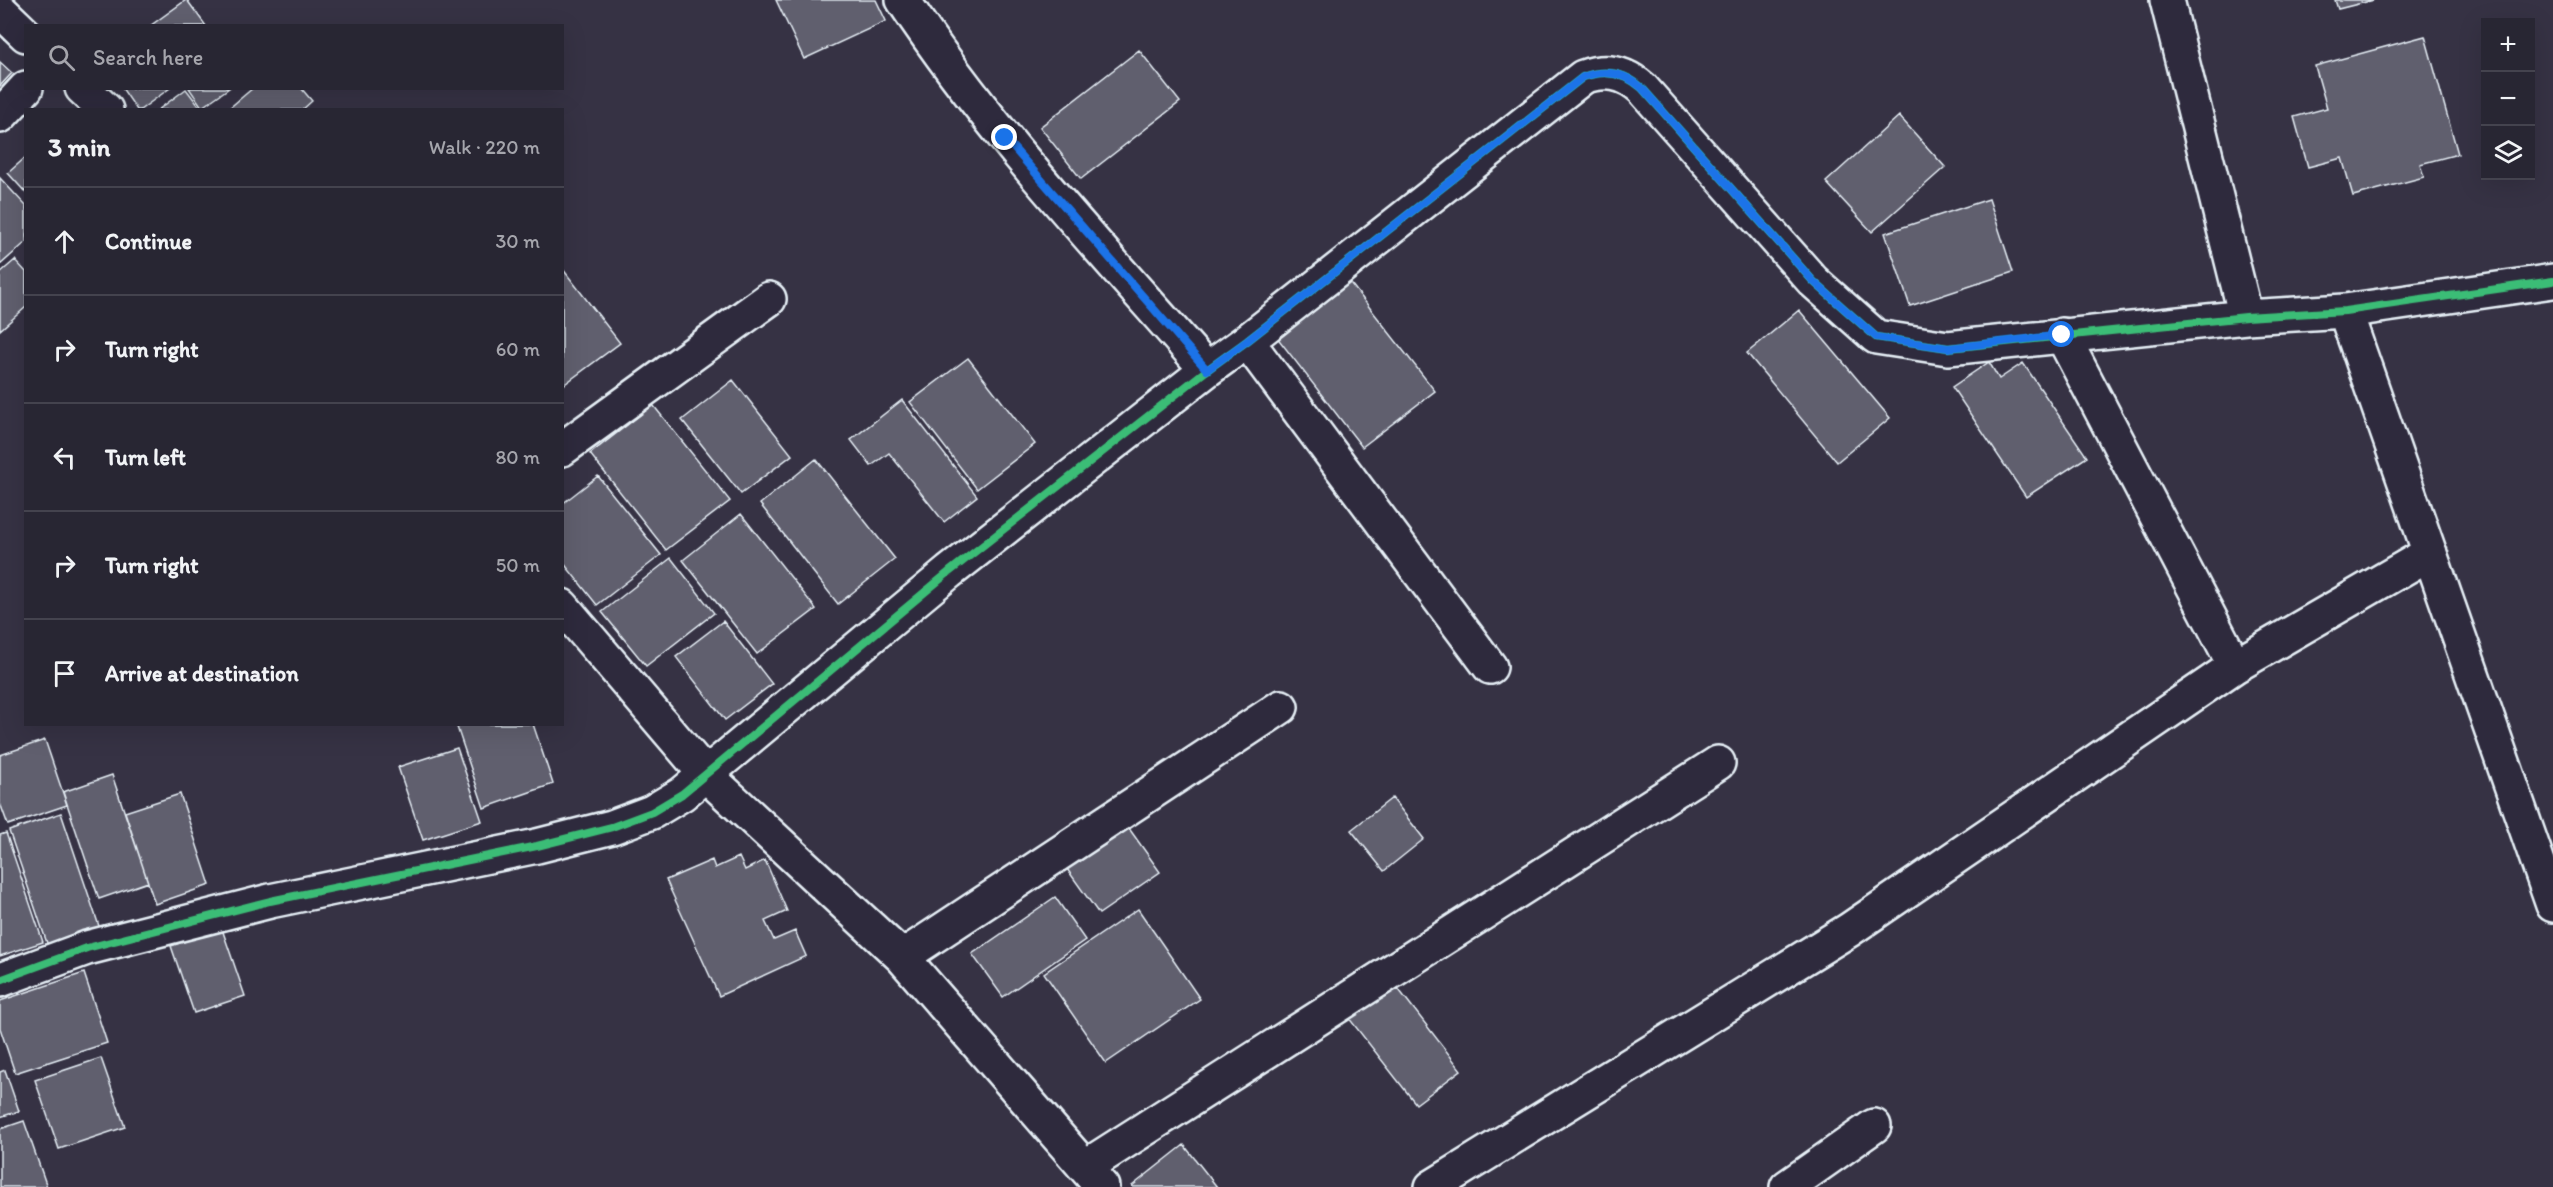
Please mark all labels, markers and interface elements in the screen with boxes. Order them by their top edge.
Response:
map controls [2481,18,2535,180]
button: + [2481,18,2535,72]
search box [24,24,564,90]
icon: search [45,41,78,74]
text: Search here [93,44,203,71]
button: − [2481,72,2535,126]
route end [991,124,1017,150]
button: layers [2481,126,2535,180]
text: 3 min [48,131,110,163]
text: Walk · 220 m [429,135,540,159]
icon: ahead [48,225,81,258]
text: Continue [105,228,192,255]
text: 30 m [495,229,540,253]
route start [2048,321,2074,347]
icon: right [48,333,81,366]
text: Turn right [105,336,199,363]
text: 60 m [496,337,540,361]
icon: left [48,441,81,474]
text: Turn left [105,444,186,471]
text: 80 m [495,445,540,469]
icon: right [48,549,81,582]
text: Turn right [105,552,199,579]
text: 50 m [496,553,540,577]
icon: arrive [48,657,81,690]
text: Arrive at destination [105,660,299,687]

